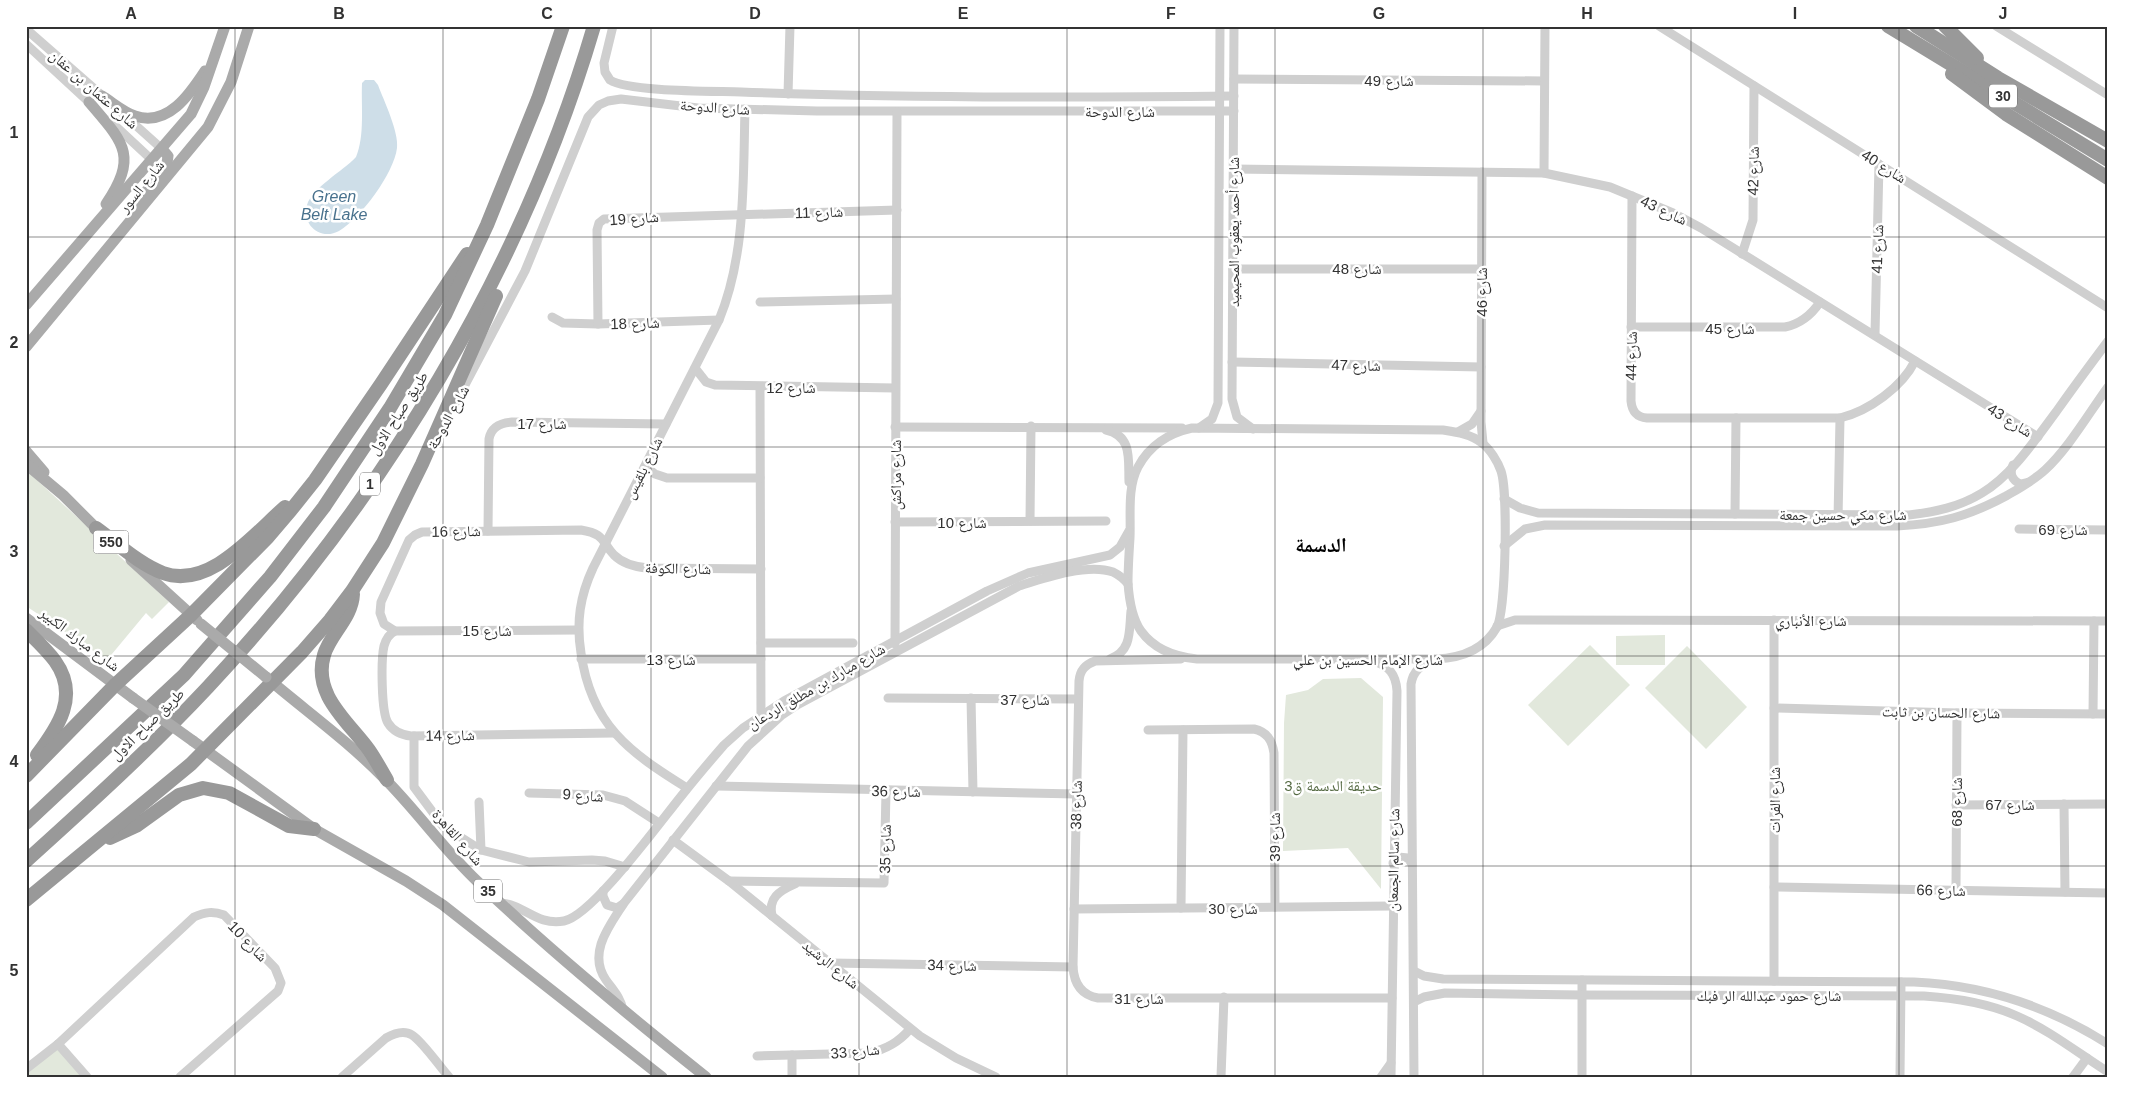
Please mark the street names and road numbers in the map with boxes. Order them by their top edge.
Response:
street label: شارع عثمان بن عفان [45,46,142,134]
street label: شارع 49 [1364,72,1414,91]
road number: 30 [1989,84,2017,108]
street label: شارع الدوحة [679,96,751,120]
street label: شارع الدوحة [1085,103,1155,122]
street label: شارع 42 [1744,146,1764,196]
street label: شارع 40 [1857,146,1910,188]
street label: شارع السور [114,156,169,218]
street label: شارع أحمد يعقوب المحيميد [1225,157,1244,307]
street label: شارع 43 [1637,192,1690,230]
street label: شارع 11 [795,203,844,223]
street label: شارع 19 [609,208,659,230]
street label: شارع 41 [1868,224,1888,274]
street label: شارع 48 [1332,260,1382,279]
street label: شارع 46 [1473,267,1492,317]
street label: شارع 18 [610,314,660,334]
street label: شارع 45 [1705,320,1755,339]
street label: شارع 44 [1622,331,1642,381]
street label: شارع 47 [1331,356,1381,376]
street label: طريق صباح الاول [365,368,433,459]
street label: شارع 12 [766,379,816,398]
street label: شارع الدوحة [424,382,474,453]
street label: شارع 43 [1983,400,2036,442]
street label: شارع 17 [517,415,567,434]
street label: شارع بلقيس [620,434,668,503]
street label: شارع مراكش [887,440,906,510]
road number: 1 [360,472,380,496]
street label: شارع مكي حسين جمعة [1779,506,1907,526]
street label: شارع 10 [937,514,987,533]
street label: شارع 69 [2038,521,2088,540]
street label: شارع 16 [431,522,481,542]
road number: 550 [94,530,128,554]
street label: شارع الكوفة [645,559,711,579]
street label: شارع مبارك الكبير [35,603,123,676]
street label: شارع الأنباري [1775,612,1847,632]
street label: شارع 15 [462,622,512,641]
street label: شارع مبارك بن مطلق الردعان [744,640,889,734]
street label: شارع 13 [646,651,696,670]
street label: شارع الإمام الحسين بن علي [1293,651,1443,671]
street label: طريق صباح الاول [107,685,189,765]
street label: شارع 37 [1000,691,1050,710]
street label: شارع الحسان بن ثابت [1882,702,2001,724]
street label: شارع 14 [425,726,475,746]
street label: شارع الفرات [1766,767,1785,833]
street label: شارع 68 [1948,777,1967,827]
street label: شارع 38 [1067,780,1087,830]
street label: شارع 36 [871,782,921,802]
street label: شارع 9 [562,785,604,807]
street label: شارع 67 [1985,796,2035,815]
street label: شارع القاهرة [427,805,487,870]
street label: شارع سالم الجمعان [1384,808,1404,912]
street label: شارع 39 [1266,812,1285,862]
street label: شارع 35 [876,824,896,874]
road number: 35 [474,879,502,902]
street label: شارع 66 [1916,881,1966,901]
street label: شارع 30 [1208,900,1258,919]
street label: شارع 10 [223,917,271,966]
street label: شارع الرشيد [798,936,863,994]
street label: شارع 34 [927,956,977,976]
street label: شارع حمود عبدالله الر فبك [1697,987,1842,1006]
street label: شارع 31 [1114,990,1164,1009]
street label: شارع 33 [830,1040,881,1064]

